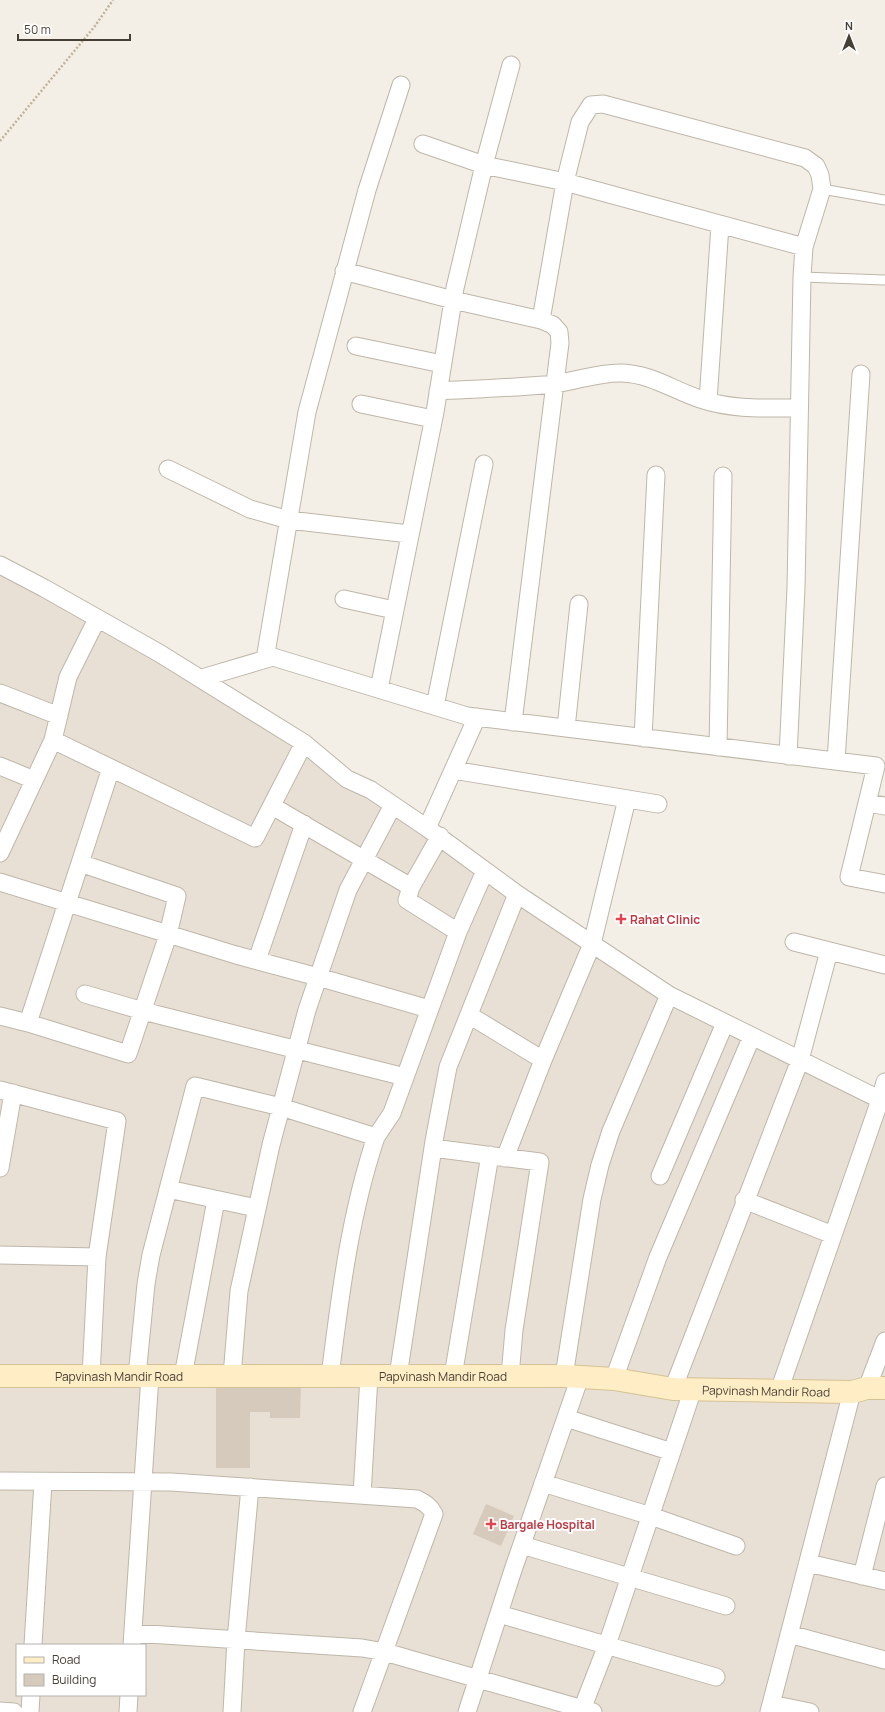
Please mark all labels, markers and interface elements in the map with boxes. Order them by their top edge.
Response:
scale bar [18,16,130,42]
north arrow [829,16,869,56]
text: N [845,18,853,33]
text: 50 m [24,21,51,38]
place label: Rahat Clinic [630,911,700,928]
marker: Rahat Clinic [615,913,627,925]
street label: Papvinash Mandir Road [55,1368,183,1385]
street label: Papvinash Mandir Road [379,1368,507,1385]
street label: Papvinash Mandir Road [702,1381,830,1400]
place label: Bargale Hospital [500,1516,595,1533]
marker: Bargale Hospital [485,1518,497,1530]
legend [16,1644,146,1696]
text: Road [52,1651,80,1668]
text: Building [52,1671,96,1688]

